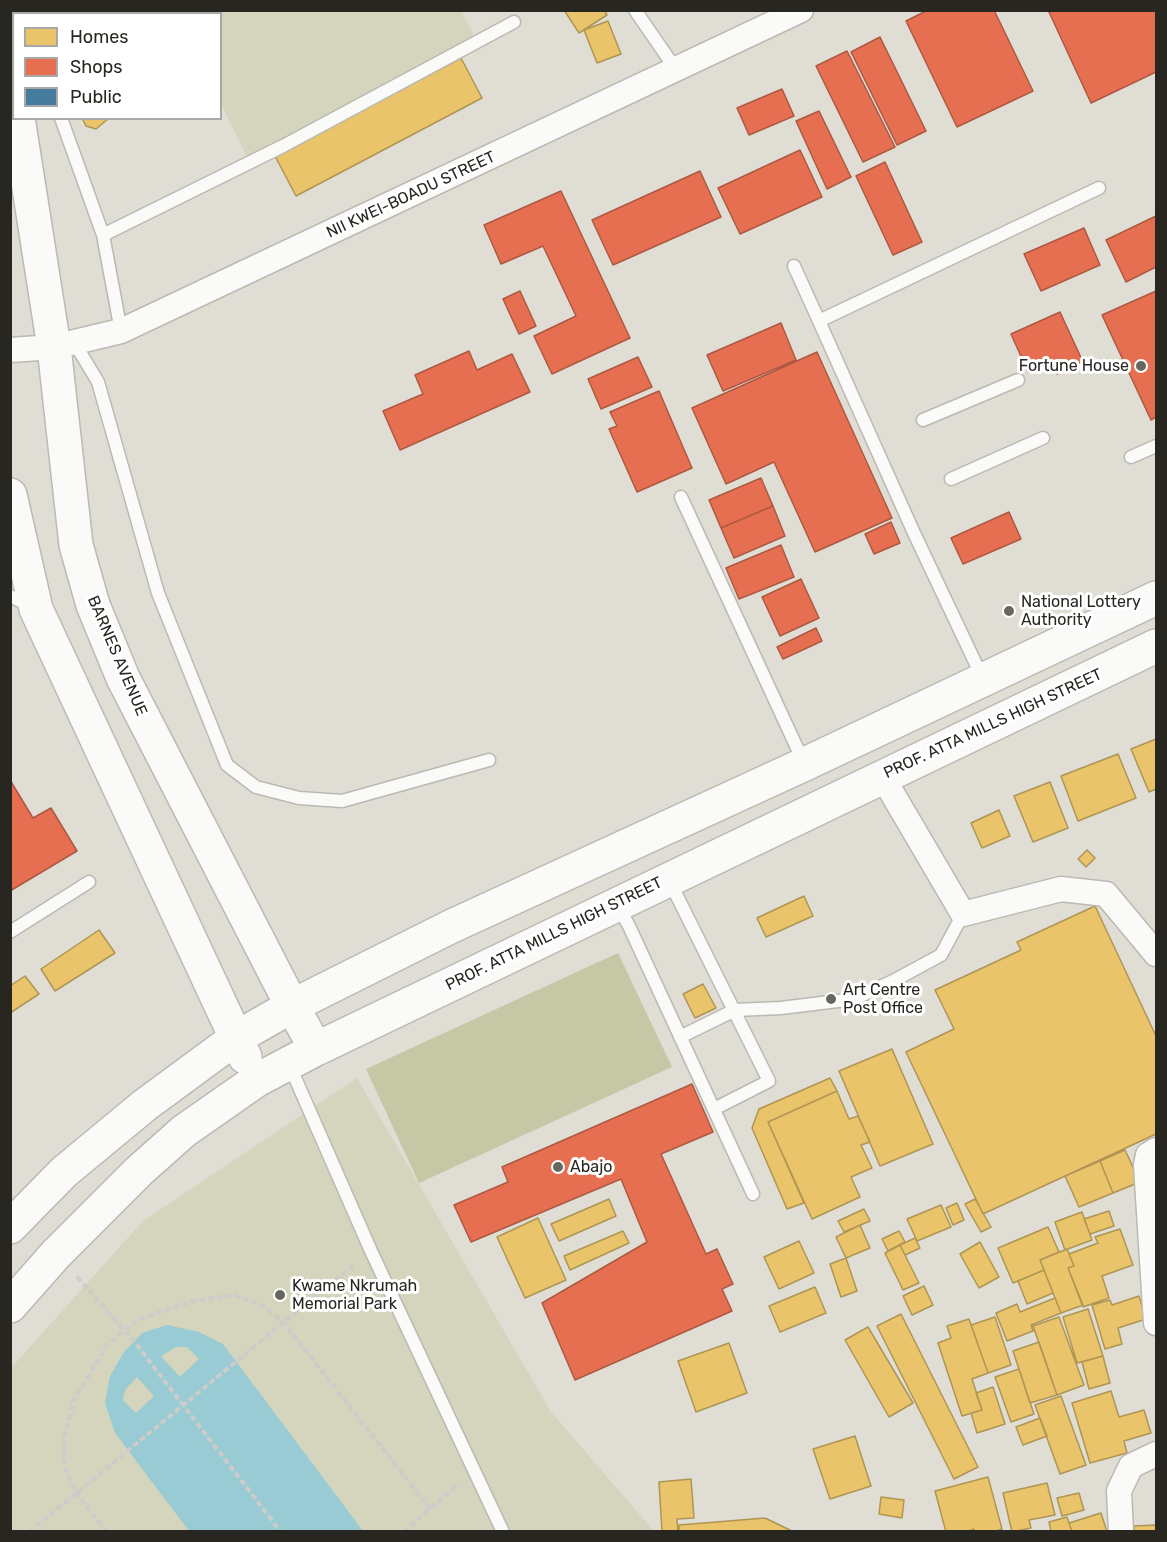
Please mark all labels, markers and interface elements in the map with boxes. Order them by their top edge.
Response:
legend [12,12,222,120]
text: Homes [70,26,128,48]
text: Shops [70,56,122,78]
text: Public [70,86,122,108]
street label: NII KWEI-BOADU STREET [323,147,499,243]
place label: Fortune House [1019,356,1129,376]
marker: Fortune House [1134,359,1148,373]
place label: National Lottery Authority [1021,592,1141,630]
street label: BARNES AVENUE [83,593,151,719]
marker: National Lottery Authority [1002,604,1016,618]
street label: PROF. ATTA MILLS HIGH STREET [881,665,1105,783]
street label: PROF. ATTA MILLS HIGH STREET [443,873,665,995]
place label: Art Centre Post Office [843,980,923,1018]
marker: Art Centre Post Office [824,992,838,1006]
place label: Abajo [570,1157,612,1177]
marker: Abajo [551,1160,565,1174]
place label: Kwame Nkrumah Memorial Park [292,1276,417,1314]
marker: Kwame Nkrumah Memorial Park [273,1288,287,1302]

